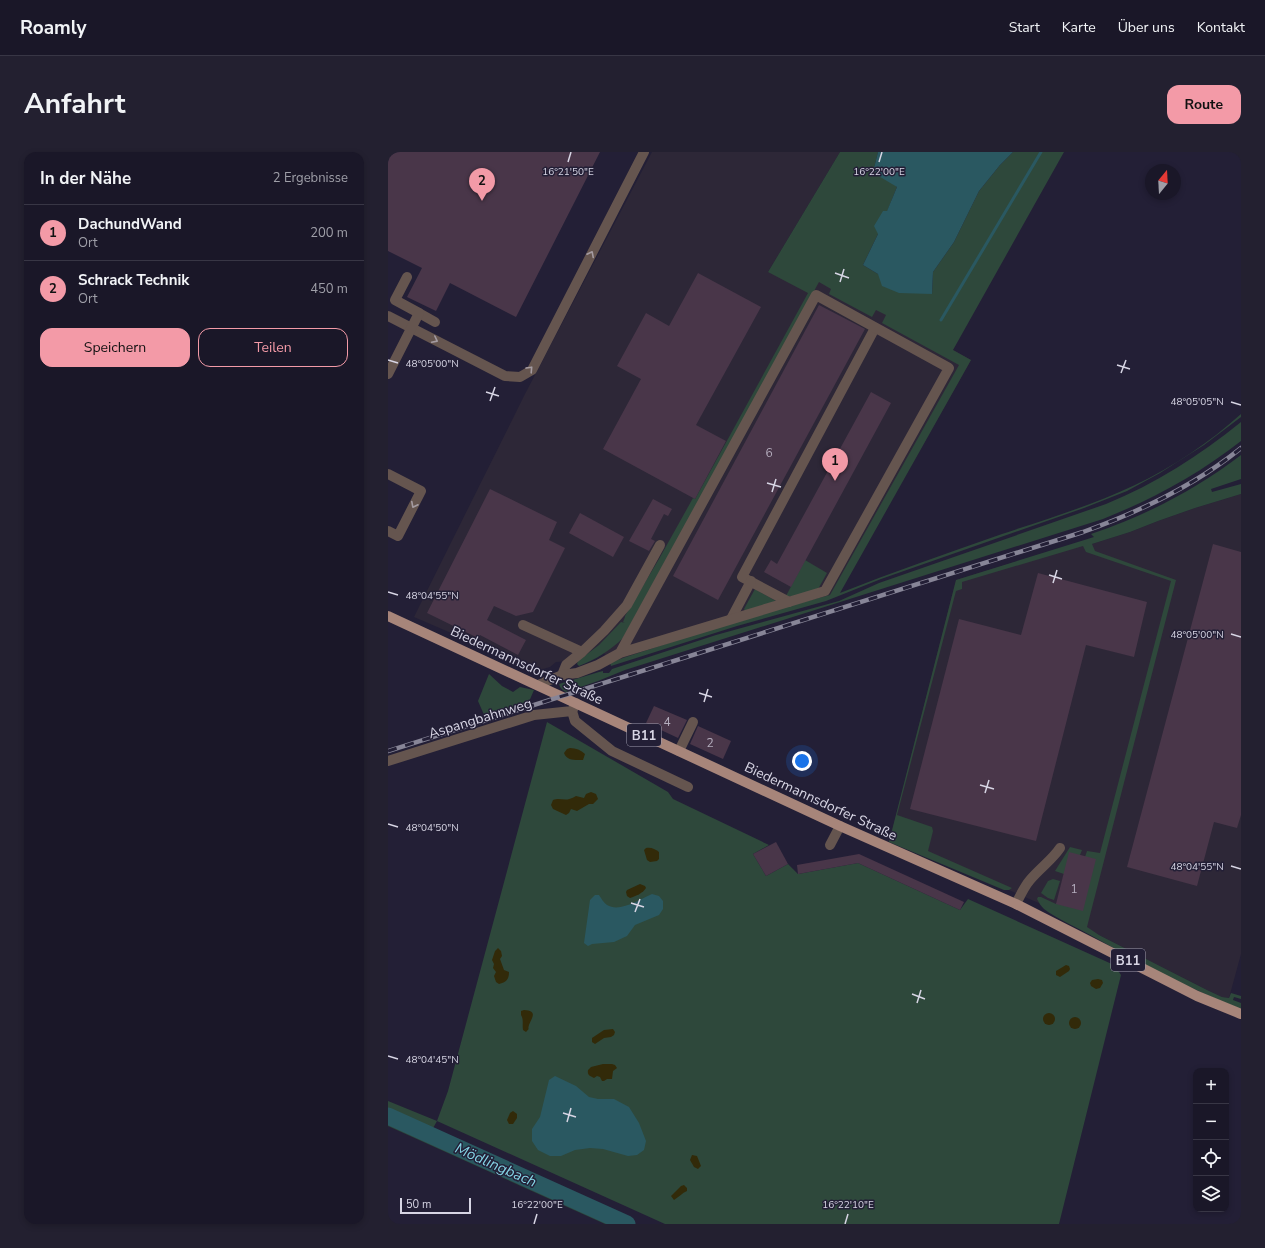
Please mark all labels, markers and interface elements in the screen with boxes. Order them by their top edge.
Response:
text: Roamly [20,15,87,41]
text: Start [1009,18,1040,37]
text: Karte [1062,18,1096,37]
text: Über uns [1118,18,1175,37]
text: Kontakt [1197,18,1245,37]
text: Anfahrt [24,85,125,123]
button: Route [1167,85,1241,124]
north arrow [1145,164,1181,200]
text: 16°21'50"E [542,165,594,179]
text: 16°22'00"E [853,165,905,179]
text: In der Nähe [40,167,131,190]
pin: 2 [469,168,495,201]
text: 2 Ergebnisse [273,169,348,187]
text: DachundWand [78,214,182,234]
text: 1 [49,224,57,242]
text: 200 m [310,224,348,242]
text: Ort [78,234,98,252]
one-way arrow [586,251,594,259]
text: Schrack Technik [78,270,189,290]
text: 2 [49,280,57,298]
text: 450 m [310,280,348,298]
text: Ort [78,290,98,308]
button: Speichern [40,328,190,367]
button: Teilen [198,328,348,367]
one-way arrow [431,335,438,343]
text: 48°05'00"N [405,357,459,371]
one-way arrow [526,366,533,374]
text: 48°05'05"N [1170,395,1224,409]
house number: 6 [765,445,773,461]
pin: 1 [822,448,848,481]
one-way arrow [411,500,419,508]
text: 48°04'55"N [405,589,459,603]
street label: Biedermannsdorfer Straße [447,622,606,709]
text: 48°05'00"N [1170,628,1224,642]
street label: Aspangbahnweg [426,694,534,743]
house number: 4 [663,714,671,730]
road number: B11 [627,724,661,746]
house number: 2 [706,735,714,751]
your location [792,751,812,771]
street label: Biedermannsdorfer Straße [741,758,900,845]
text: 48°04'50"N [405,821,459,835]
text: 48°04'55"N [1170,860,1224,874]
house number: 1 [1070,881,1078,897]
road number: B11 [1111,949,1145,971]
text: 48°04'45"N [405,1053,459,1067]
map controls [1193,1068,1229,1212]
button: + [1193,1068,1229,1104]
button: − [1193,1104,1229,1140]
water label: Mödlingbach [452,1138,540,1192]
button: locate [1193,1140,1229,1176]
button: layers [1193,1176,1229,1212]
scale bar [400,1196,471,1215]
text: 50 m [406,1197,431,1212]
text: 16°22'00"E [511,1198,563,1212]
text: 16°22'10"E [822,1198,874,1212]

